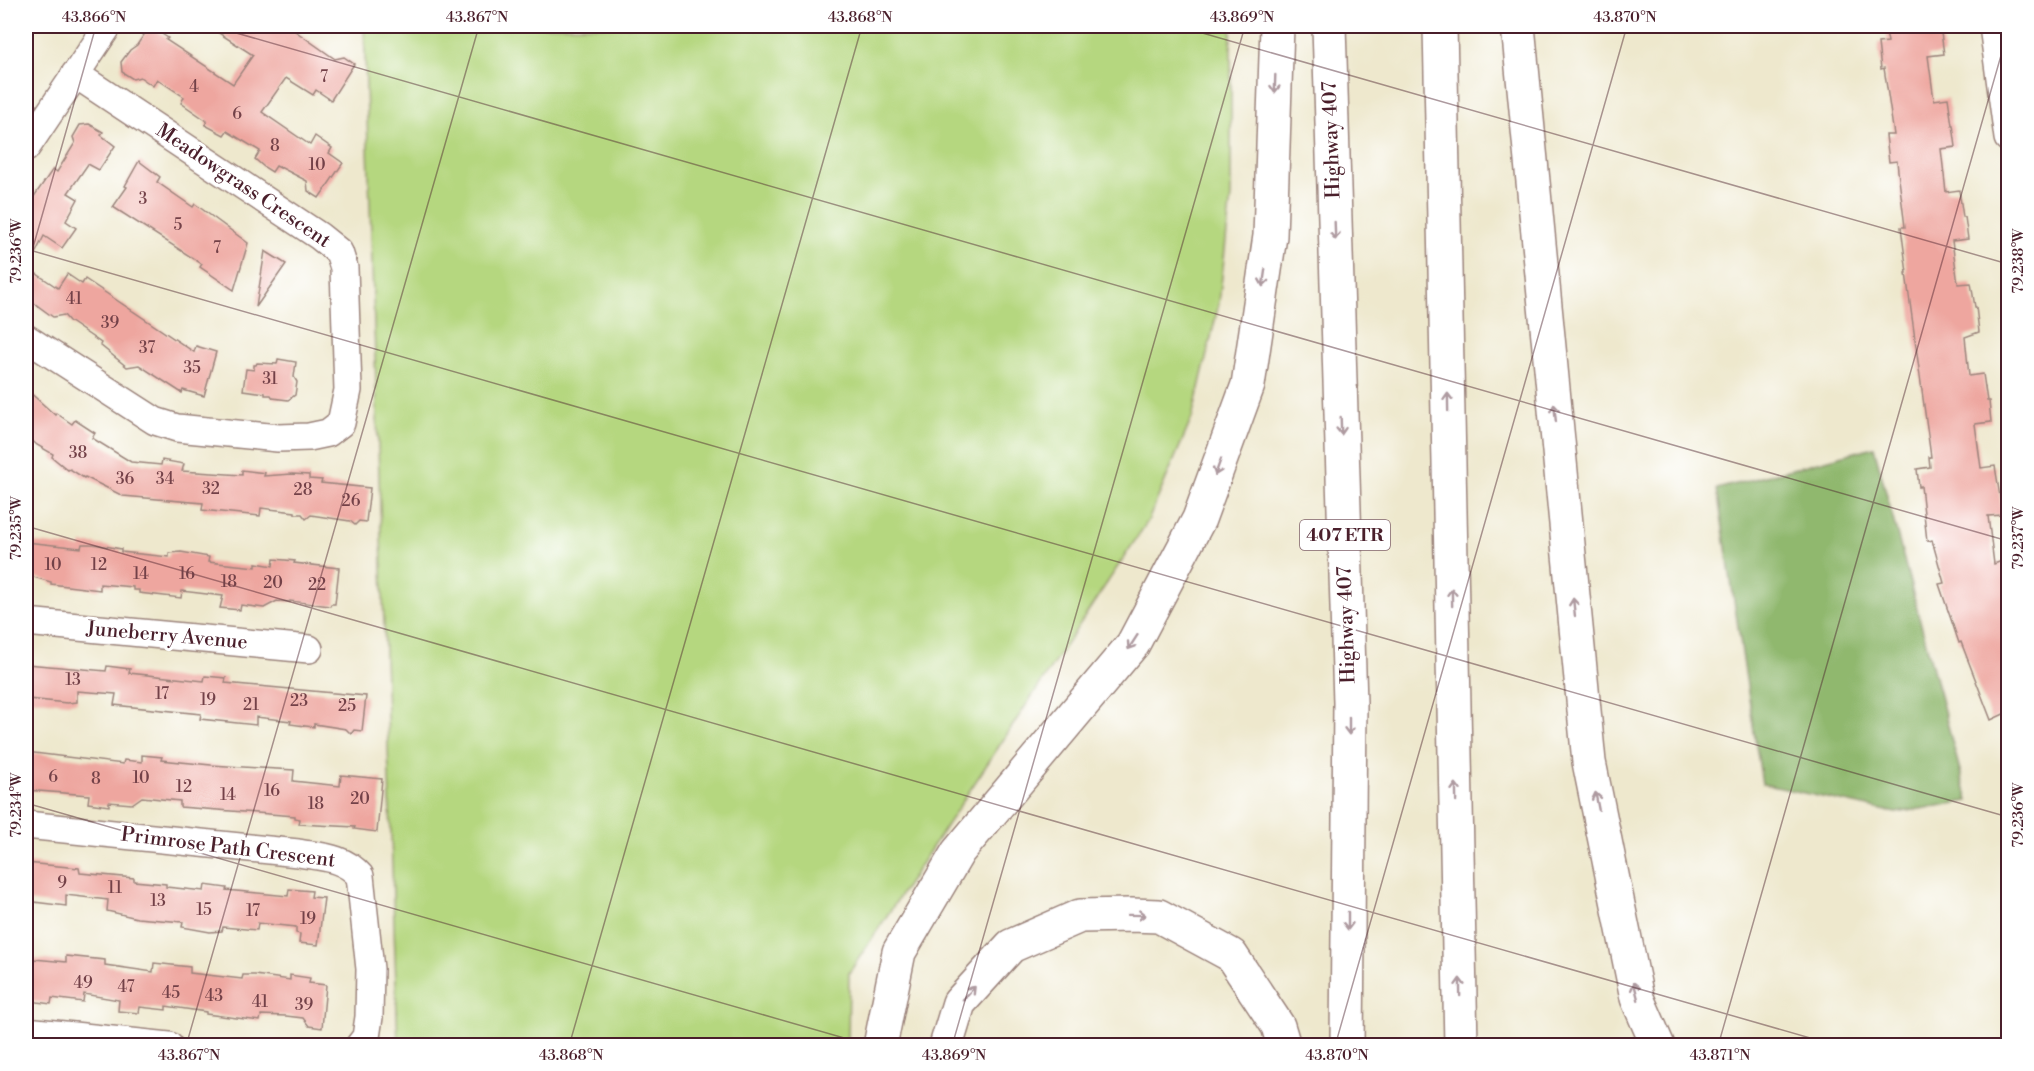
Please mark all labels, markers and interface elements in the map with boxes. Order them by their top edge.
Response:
text: 43.866°N [62,8,126,27]
text: 43.867°N [446,8,508,27]
text: 43.868°N [828,8,892,27]
text: 43.869°N [1210,8,1274,27]
text: 43.870°N [1593,8,1657,27]
house number: 7 [320,67,328,87]
one-way arrow [1270,73,1281,93]
house number: 4 [189,77,199,97]
street label: Highway 407 [1317,81,1347,199]
house number: 6 [232,104,242,124]
street label: Meadowgrass Crescent [151,118,335,254]
house number: 8 [270,136,280,156]
house number: 10 [309,155,326,175]
house number: 3 [139,189,148,209]
house number: 5 [174,215,183,235]
text: 79.236°W [7,218,26,283]
one-way arrow [1330,220,1341,240]
text: 79.238°W [2009,228,2028,293]
house number: 7 [213,238,221,258]
one-way arrow [1258,268,1269,288]
house number: 41 [66,289,82,309]
house number: 39 [101,313,120,333]
house number: 37 [139,338,155,358]
house number: 35 [183,358,201,378]
house number: 31 [262,369,278,389]
one-way arrow [1442,393,1454,413]
one-way arrow [1549,403,1560,423]
one-way arrow [1336,415,1347,435]
house number: 38 [69,443,88,463]
one-way arrow [1212,457,1223,476]
house number: 36 [116,469,135,489]
house number: 34 [156,469,175,489]
house number: 32 [202,479,220,499]
house number: 28 [294,480,313,500]
house number: 26 [342,491,361,511]
text: 79.235°W [7,496,26,560]
text: 79.237°W [2009,506,2028,569]
road number: 407 ETR [1300,520,1390,550]
house number: 10 [45,555,62,575]
house number: 12 [91,555,107,575]
house number: 14 [133,564,149,584]
house number: 16 [179,564,195,584]
street label: Highway 407 [1332,566,1362,684]
house number: 18 [221,572,237,592]
house number: 20 [263,573,283,593]
house number: 22 [308,575,326,595]
one-way arrow [1446,588,1458,608]
one-way arrow [1568,598,1579,617]
street label: Juneberry Avenue [84,616,249,655]
one-way arrow [1127,633,1139,650]
house number: 13 [65,670,81,690]
house number: 17 [155,684,169,704]
house number: 19 [200,690,216,710]
house number: 23 [290,691,308,711]
house number: 21 [243,695,259,715]
house number: 25 [338,696,356,716]
one-way arrow [1344,715,1355,735]
house number: 6 [48,767,58,787]
house number: 10 [133,768,150,788]
house number: 8 [91,769,101,789]
text: 79.234°W [7,772,26,837]
house number: 12 [176,777,192,797]
house number: 16 [264,781,280,801]
text: 79.236°W [2009,782,2028,847]
one-way arrow [1450,783,1462,803]
house number: 14 [220,785,236,805]
house number: 20 [350,789,370,809]
one-way arrow [1591,791,1602,811]
house number: 18 [308,794,324,814]
street label: Primrose Path Crescent [119,822,337,874]
house number: 9 [57,873,67,893]
house number: 11 [108,878,122,898]
house number: 13 [150,891,166,911]
house number: 15 [196,900,212,920]
house number: 17 [246,901,260,921]
house number: 19 [300,909,316,929]
one-way arrow [1126,910,1146,921]
one-way arrow [1342,910,1354,930]
house number: 49 [73,973,93,993]
house number: 47 [118,977,134,997]
one-way arrow [1454,978,1466,998]
one-way arrow [1630,982,1642,1001]
house number: 45 [162,983,180,1003]
one-way arrow [962,985,976,1000]
house number: 43 [205,986,223,1006]
house number: 41 [252,992,268,1012]
house number: 39 [295,995,314,1015]
text: 43.867°N [158,1046,220,1065]
text: 43.868°N [539,1046,603,1065]
text: 43.869°N [922,1046,986,1065]
text: 43.870°N [1305,1046,1369,1065]
text: 43.871°N [1690,1046,1750,1065]

